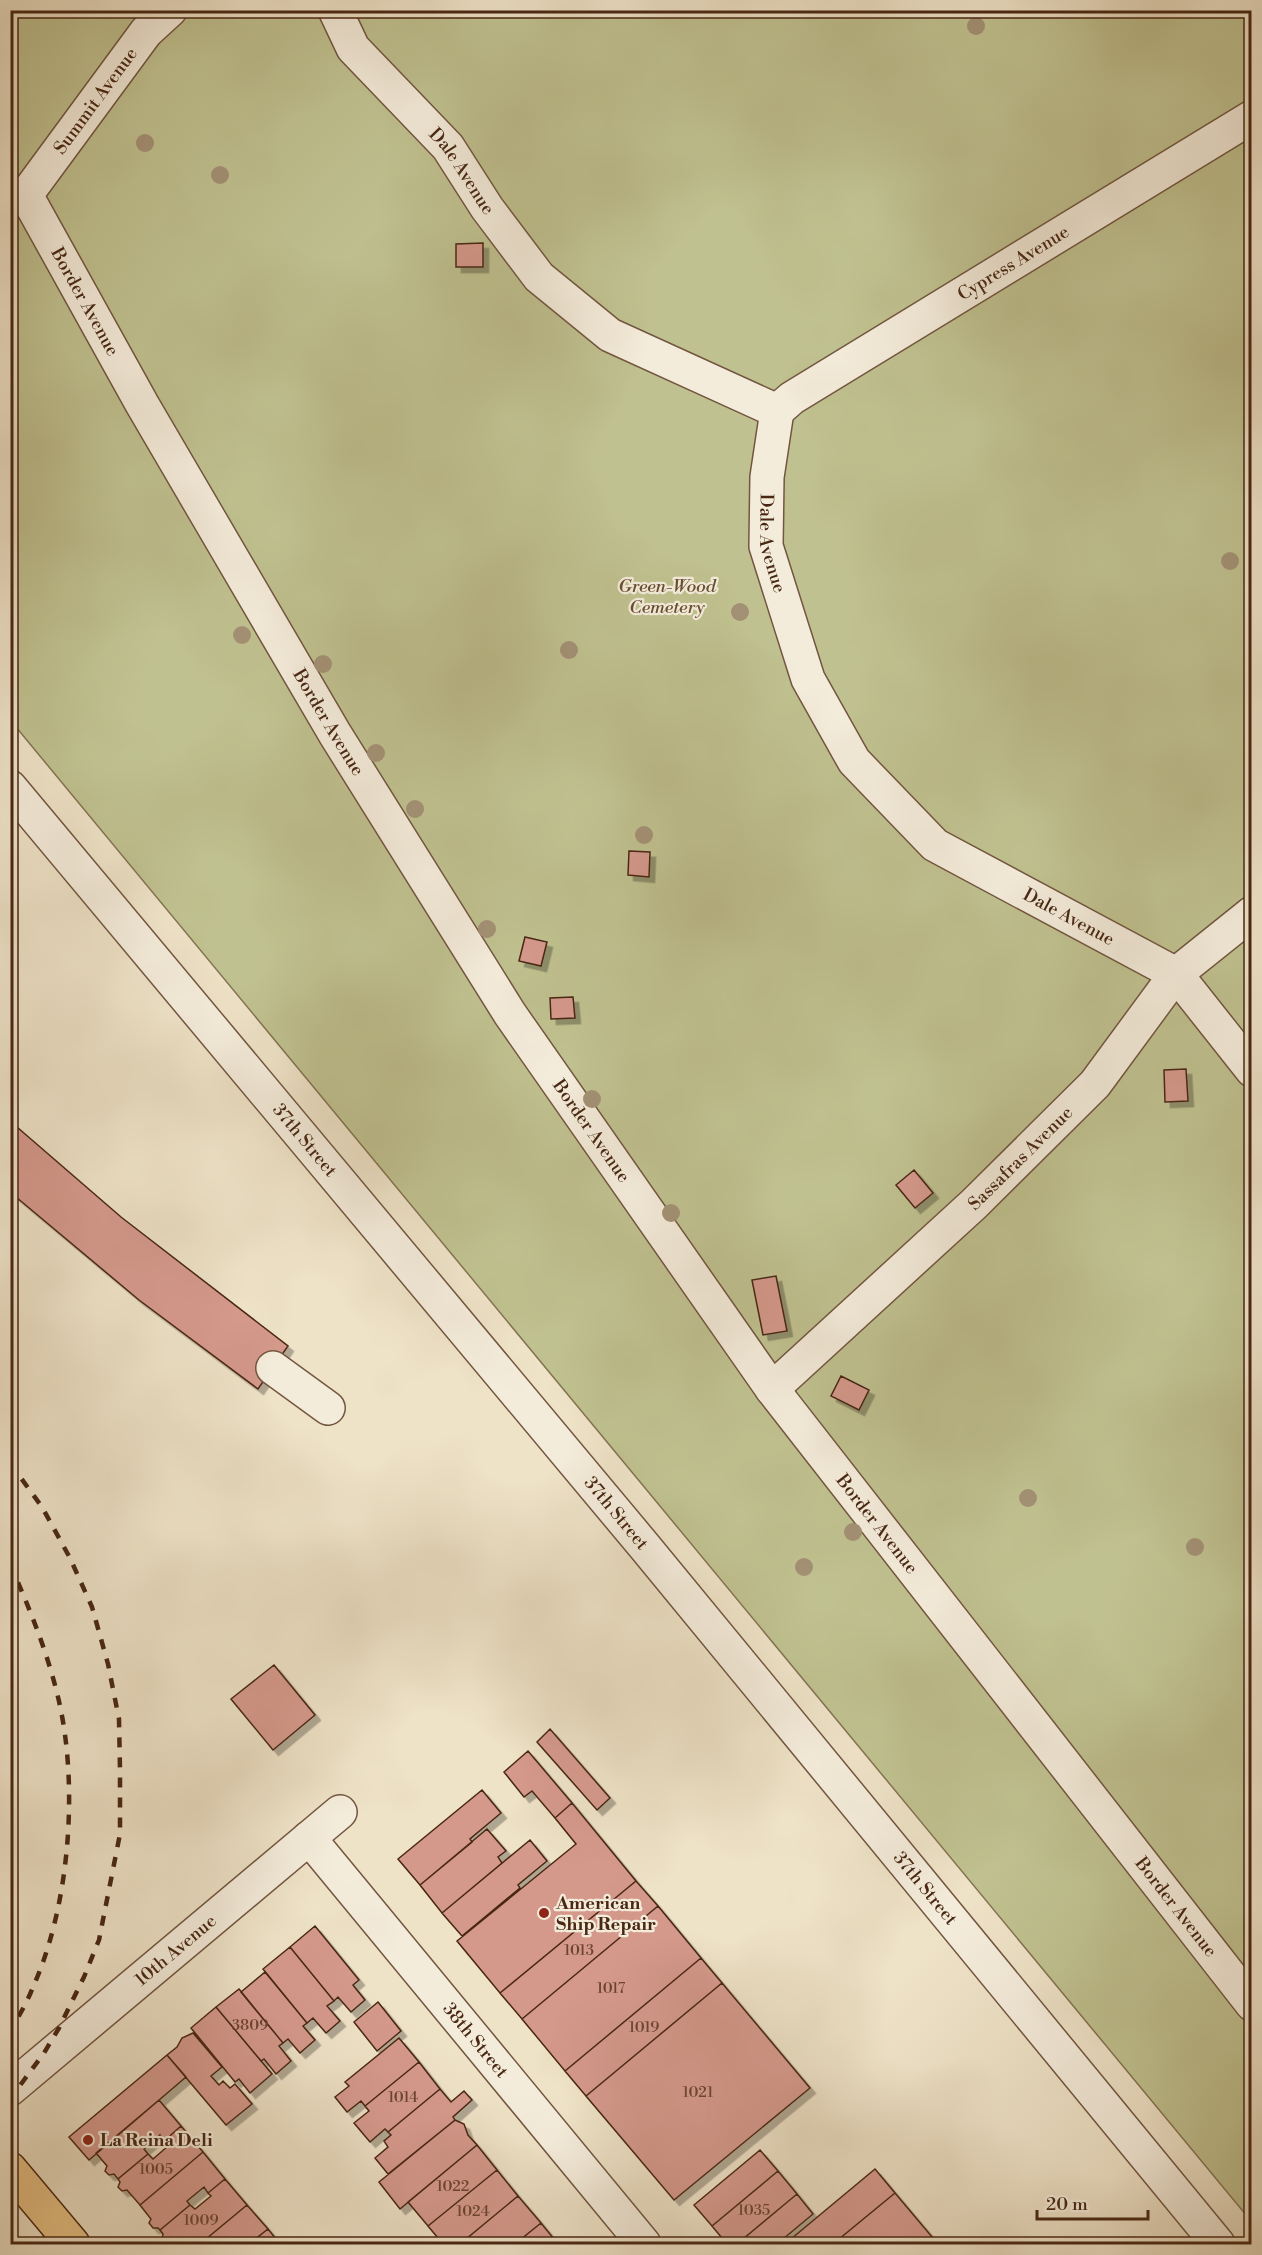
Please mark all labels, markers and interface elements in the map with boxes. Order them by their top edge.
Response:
street label: Summit Avenue [48,43,142,159]
street label: Dale Avenue [424,123,500,219]
street label: Cypress Avenue [953,220,1073,306]
street label: Border Avenue [45,242,125,360]
street label: Dale Avenue [754,494,792,596]
park label: Green-Wood Cemetery [618,575,717,619]
street label: Border Avenue [287,664,370,780]
street label: Dale Avenue [1019,883,1119,951]
street label: Border Avenue [547,1074,636,1187]
street label: 37th Street [268,1099,343,1182]
street label: Sassafras Avenue [963,1101,1078,1215]
street label: Border Avenue [830,1468,923,1578]
street label: 37th Street [579,1472,654,1555]
street label: 37th Street [888,1847,963,1930]
street label: Border Avenue [1129,1852,1222,1962]
place label: American Ship Repair [555,1892,656,1936]
marker: American Ship Repair [537,1906,551,1920]
street label: 10th Avenue [130,1909,221,1991]
house number: 1013 [564,1941,594,1960]
house number: 1017 [597,1979,626,1998]
street label: 38th Street [438,1998,514,2083]
house number: 3809 [232,2016,268,2035]
house number: 1019 [629,2018,659,2037]
house number: 1021 [683,2083,714,2102]
house number: 1014 [388,2088,418,2107]
place label: La Reina Deli [100,2129,213,2152]
marker: La Reina Deli [81,2133,95,2147]
house number: 1005 [139,2160,173,2179]
house number: 1022 [437,2177,469,2196]
scale bar [1037,2183,1148,2221]
text: 20 m [1046,2193,1088,2216]
house number: 1035 [738,2201,770,2220]
house number: 1024 [456,2202,490,2221]
house number: 1009 [184,2211,218,2230]

